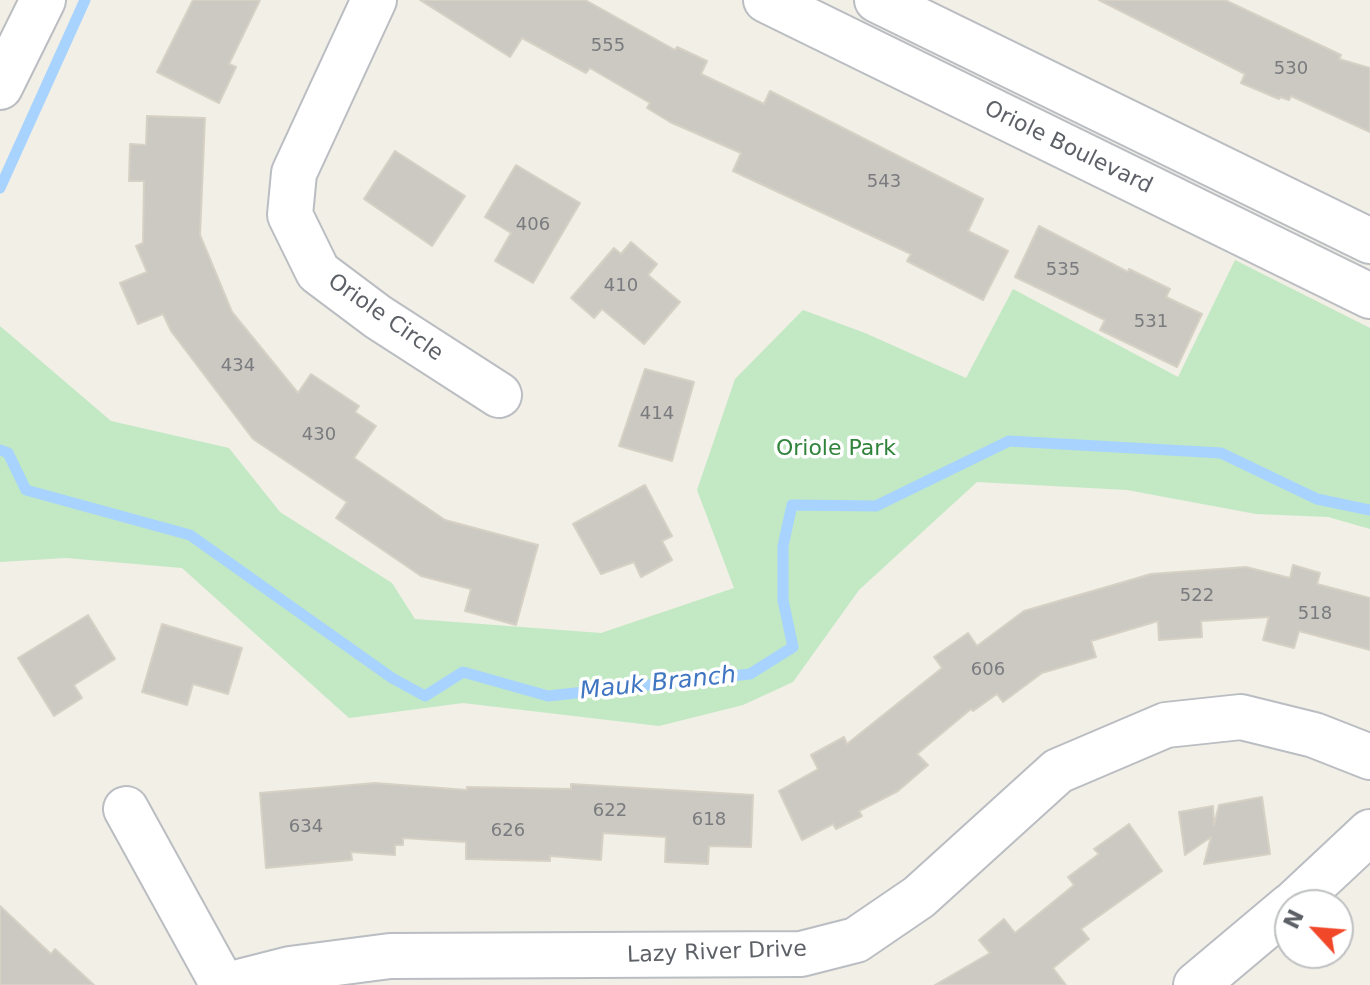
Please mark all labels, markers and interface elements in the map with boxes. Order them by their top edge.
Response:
house number: 555 [591,35,625,57]
house number: 530 [1274,58,1308,80]
street label: Oriole Boulevard [980,96,1156,200]
house number: 543 [867,171,901,193]
house number: 406 [516,214,550,236]
house number: 535 [1046,259,1080,281]
street label: Oriole Circle [322,269,448,367]
house number: 410 [604,275,638,297]
house number: 531 [1134,311,1168,333]
house number: 434 [221,355,255,377]
house number: 414 [640,403,674,425]
house number: 430 [302,424,336,446]
park label: Oriole Park [776,436,896,462]
house number: 522 [1180,585,1214,607]
house number: 518 [1298,603,1332,625]
house number: 606 [971,659,1005,681]
water label: Mauk Branch [579,661,737,707]
house number: 622 [593,800,627,822]
house number: 618 [692,809,726,831]
house number: 634 [289,816,323,838]
house number: 626 [491,820,525,842]
north arrow [1274,889,1354,969]
text: N [1279,905,1309,933]
street label: Lazy River Drive [627,937,807,969]

